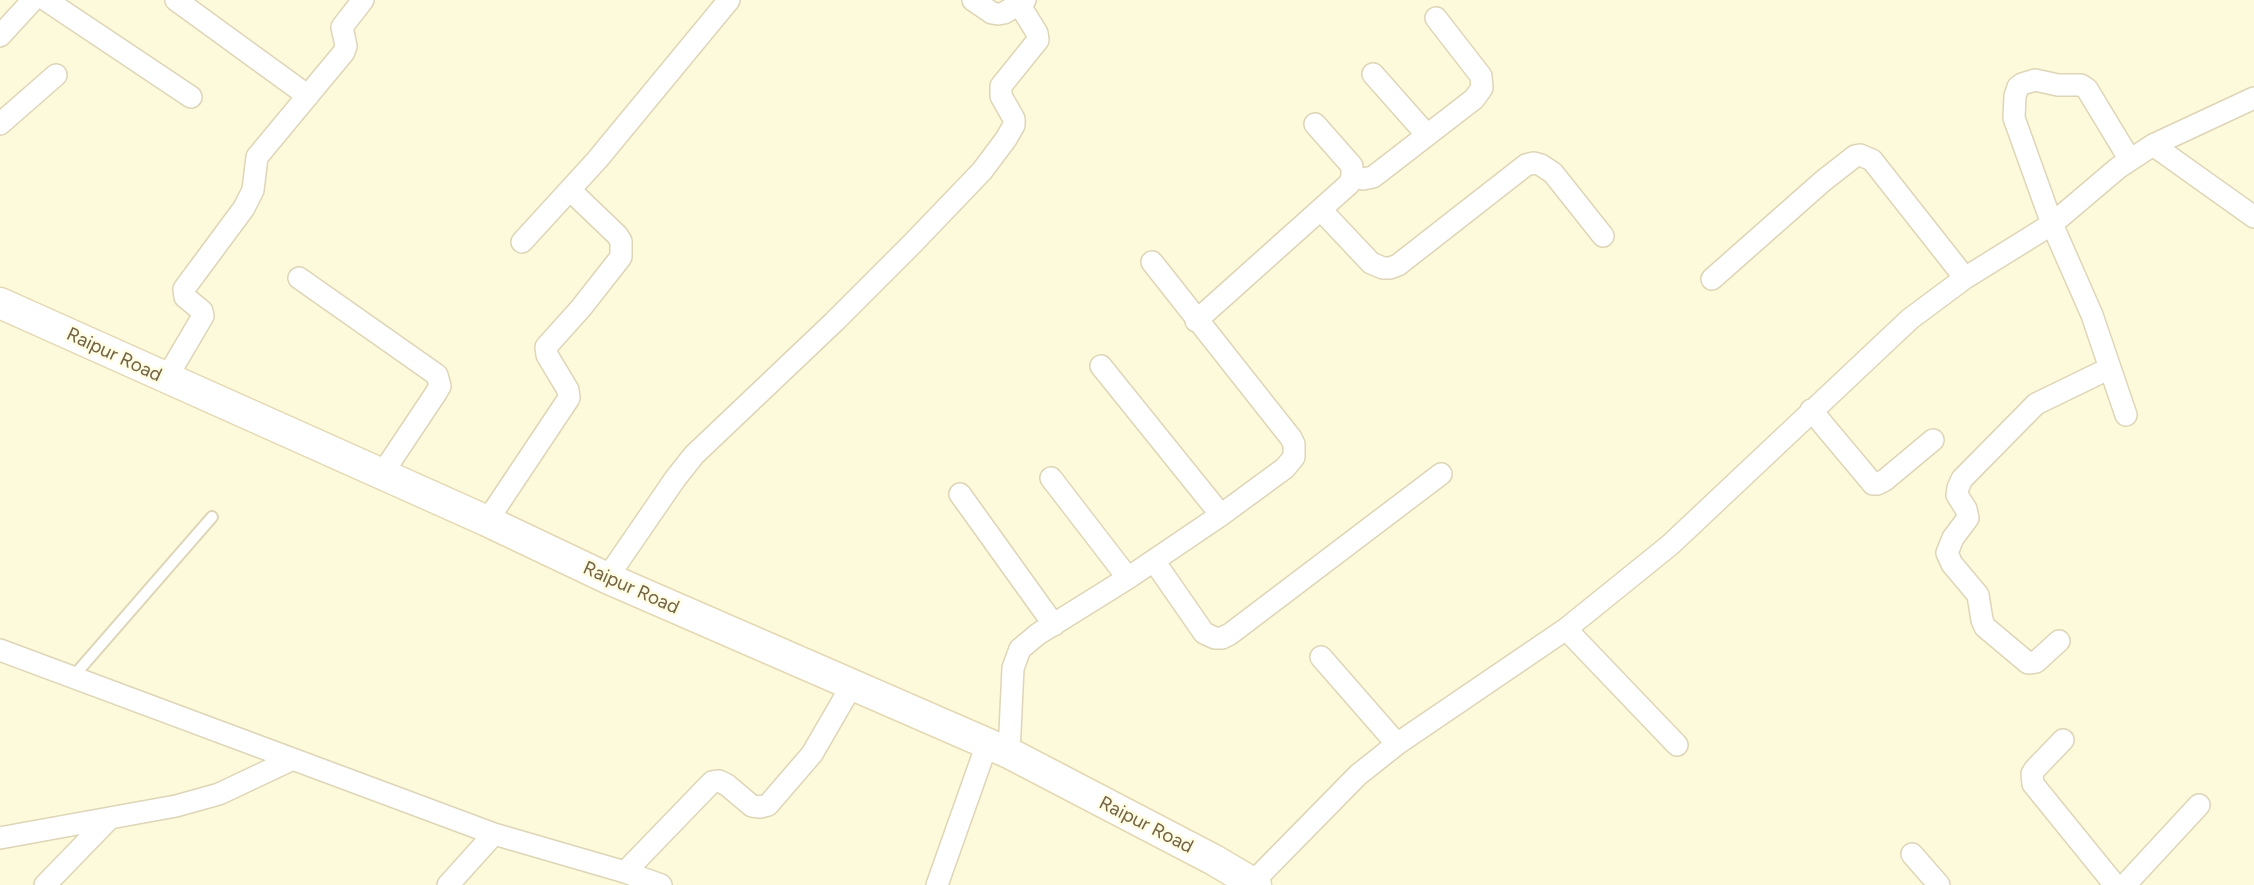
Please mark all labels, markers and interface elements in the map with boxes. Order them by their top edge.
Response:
street label: Raipur Road [63,323,165,387]
street label: Raipur Road [579,557,683,619]
street label: Raipur Road [1095,792,1197,858]

